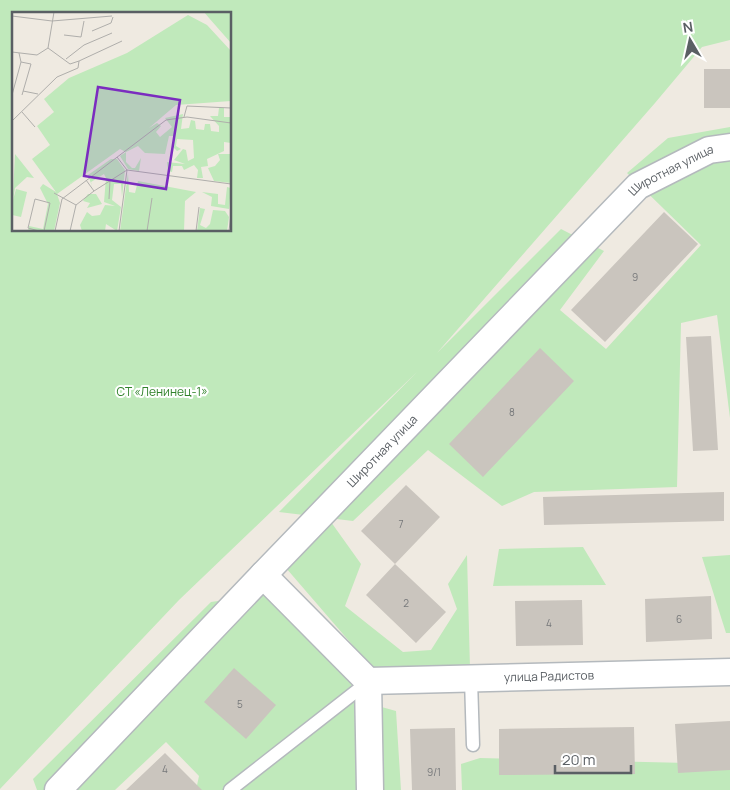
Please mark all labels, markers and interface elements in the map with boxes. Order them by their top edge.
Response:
inset map [12,12,231,231]
north arrow [665,15,715,65]
text: N [681,16,694,37]
street label: Широтная улица [624,140,714,199]
house number: 9 [632,270,638,284]
park label: СТ «Ленинец-1» [116,383,208,400]
house number: 8 [509,405,515,419]
street label: Широтная улица [343,411,421,491]
house number: 7 [398,517,404,531]
house number: 2 [403,596,409,610]
house number: 6 [676,612,682,626]
house number: 4 [546,616,552,630]
street label: улица Радистов [504,666,595,686]
house number: 5 [237,697,243,711]
scale bar [555,742,631,774]
text: 20 m [562,749,595,770]
house number: 4 [162,762,168,776]
house number: 9/1 [427,765,441,779]

